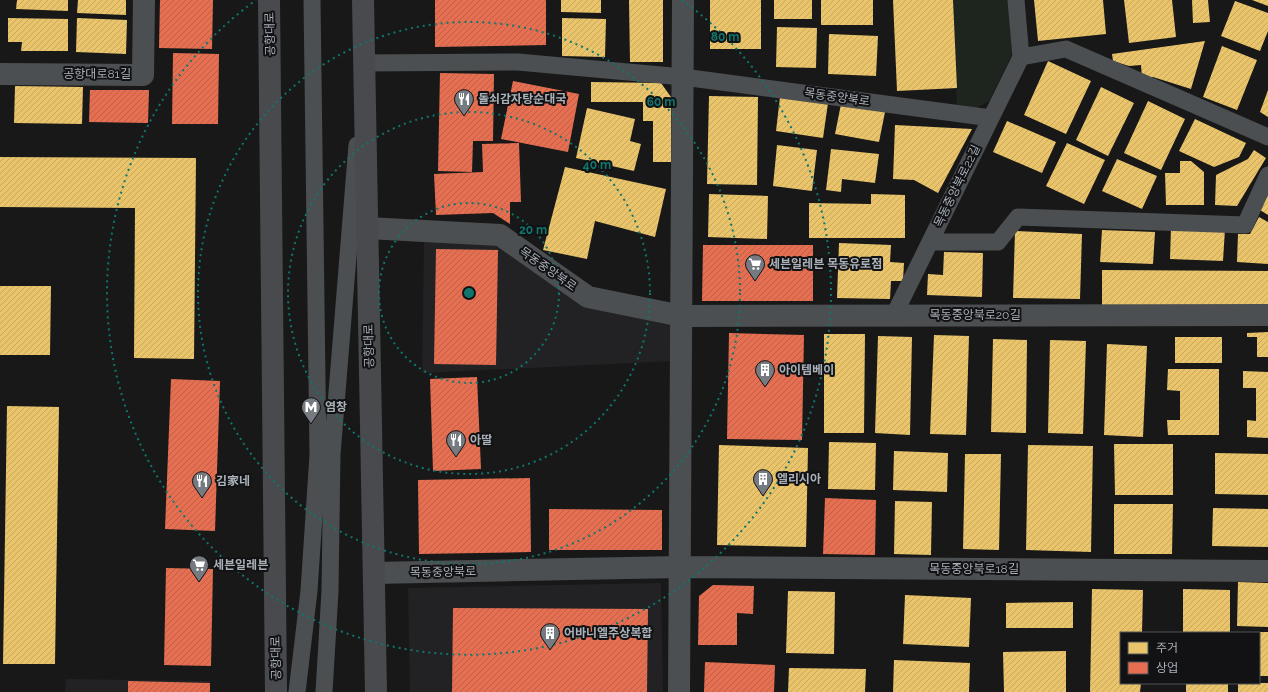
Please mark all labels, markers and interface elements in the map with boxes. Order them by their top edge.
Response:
street label: 공항대로 [263,12,277,56]
text: 80 m [711,30,739,44]
street label: 공항대로81길 [63,67,131,81]
street label: 목동중앙북로 [803,85,871,109]
restaurant icon: 돌쇠감자탕순대국 [453,88,475,116]
place label: 돌쇠감자탕순대국 [478,92,566,106]
text: 60 m [647,95,675,109]
street label: 목동중앙북로22길 [931,143,983,229]
text: 40 m [583,158,611,172]
text: 20 m [519,223,547,237]
street label: 목동중앙북로 [517,244,579,294]
supermarket icon: 세븐일레븐 목동유로점 [744,253,766,281]
place label: 세븐일레븐 목동유로점 [769,257,882,271]
centre of rings [462,286,476,300]
street label: 목동중앙북로20길 [930,308,1020,322]
street label: 공항대로 [362,324,376,368]
building icon: 아이템베이 [754,359,776,387]
place label: 아이템베이 [779,363,834,377]
metro station icon: 염창 [300,396,322,424]
place label: 염창 [325,400,347,414]
restaurant icon: 아딸 [445,429,467,457]
place label: 아딸 [470,433,492,447]
building icon: 엘리시아 [752,468,774,496]
restaurant icon: 김家네 [191,470,213,498]
place label: 엘리시아 [777,472,821,486]
place label: 김家네 [216,474,250,488]
supermarket icon: 세븐일레븐 [188,554,210,582]
place label: 세븐일레븐 [213,558,268,572]
street label: 목동중앙북로18길 [929,562,1019,576]
street label: 목동중앙북로 [410,564,476,580]
building icon: 어바니엘주상복합 [539,622,561,650]
place label: 어바니엘주상복합 [564,626,652,640]
legend [1120,632,1260,684]
street label: 공항대로 [269,636,283,680]
text: 주거 [1156,641,1178,655]
text: 상업 [1156,661,1178,675]

